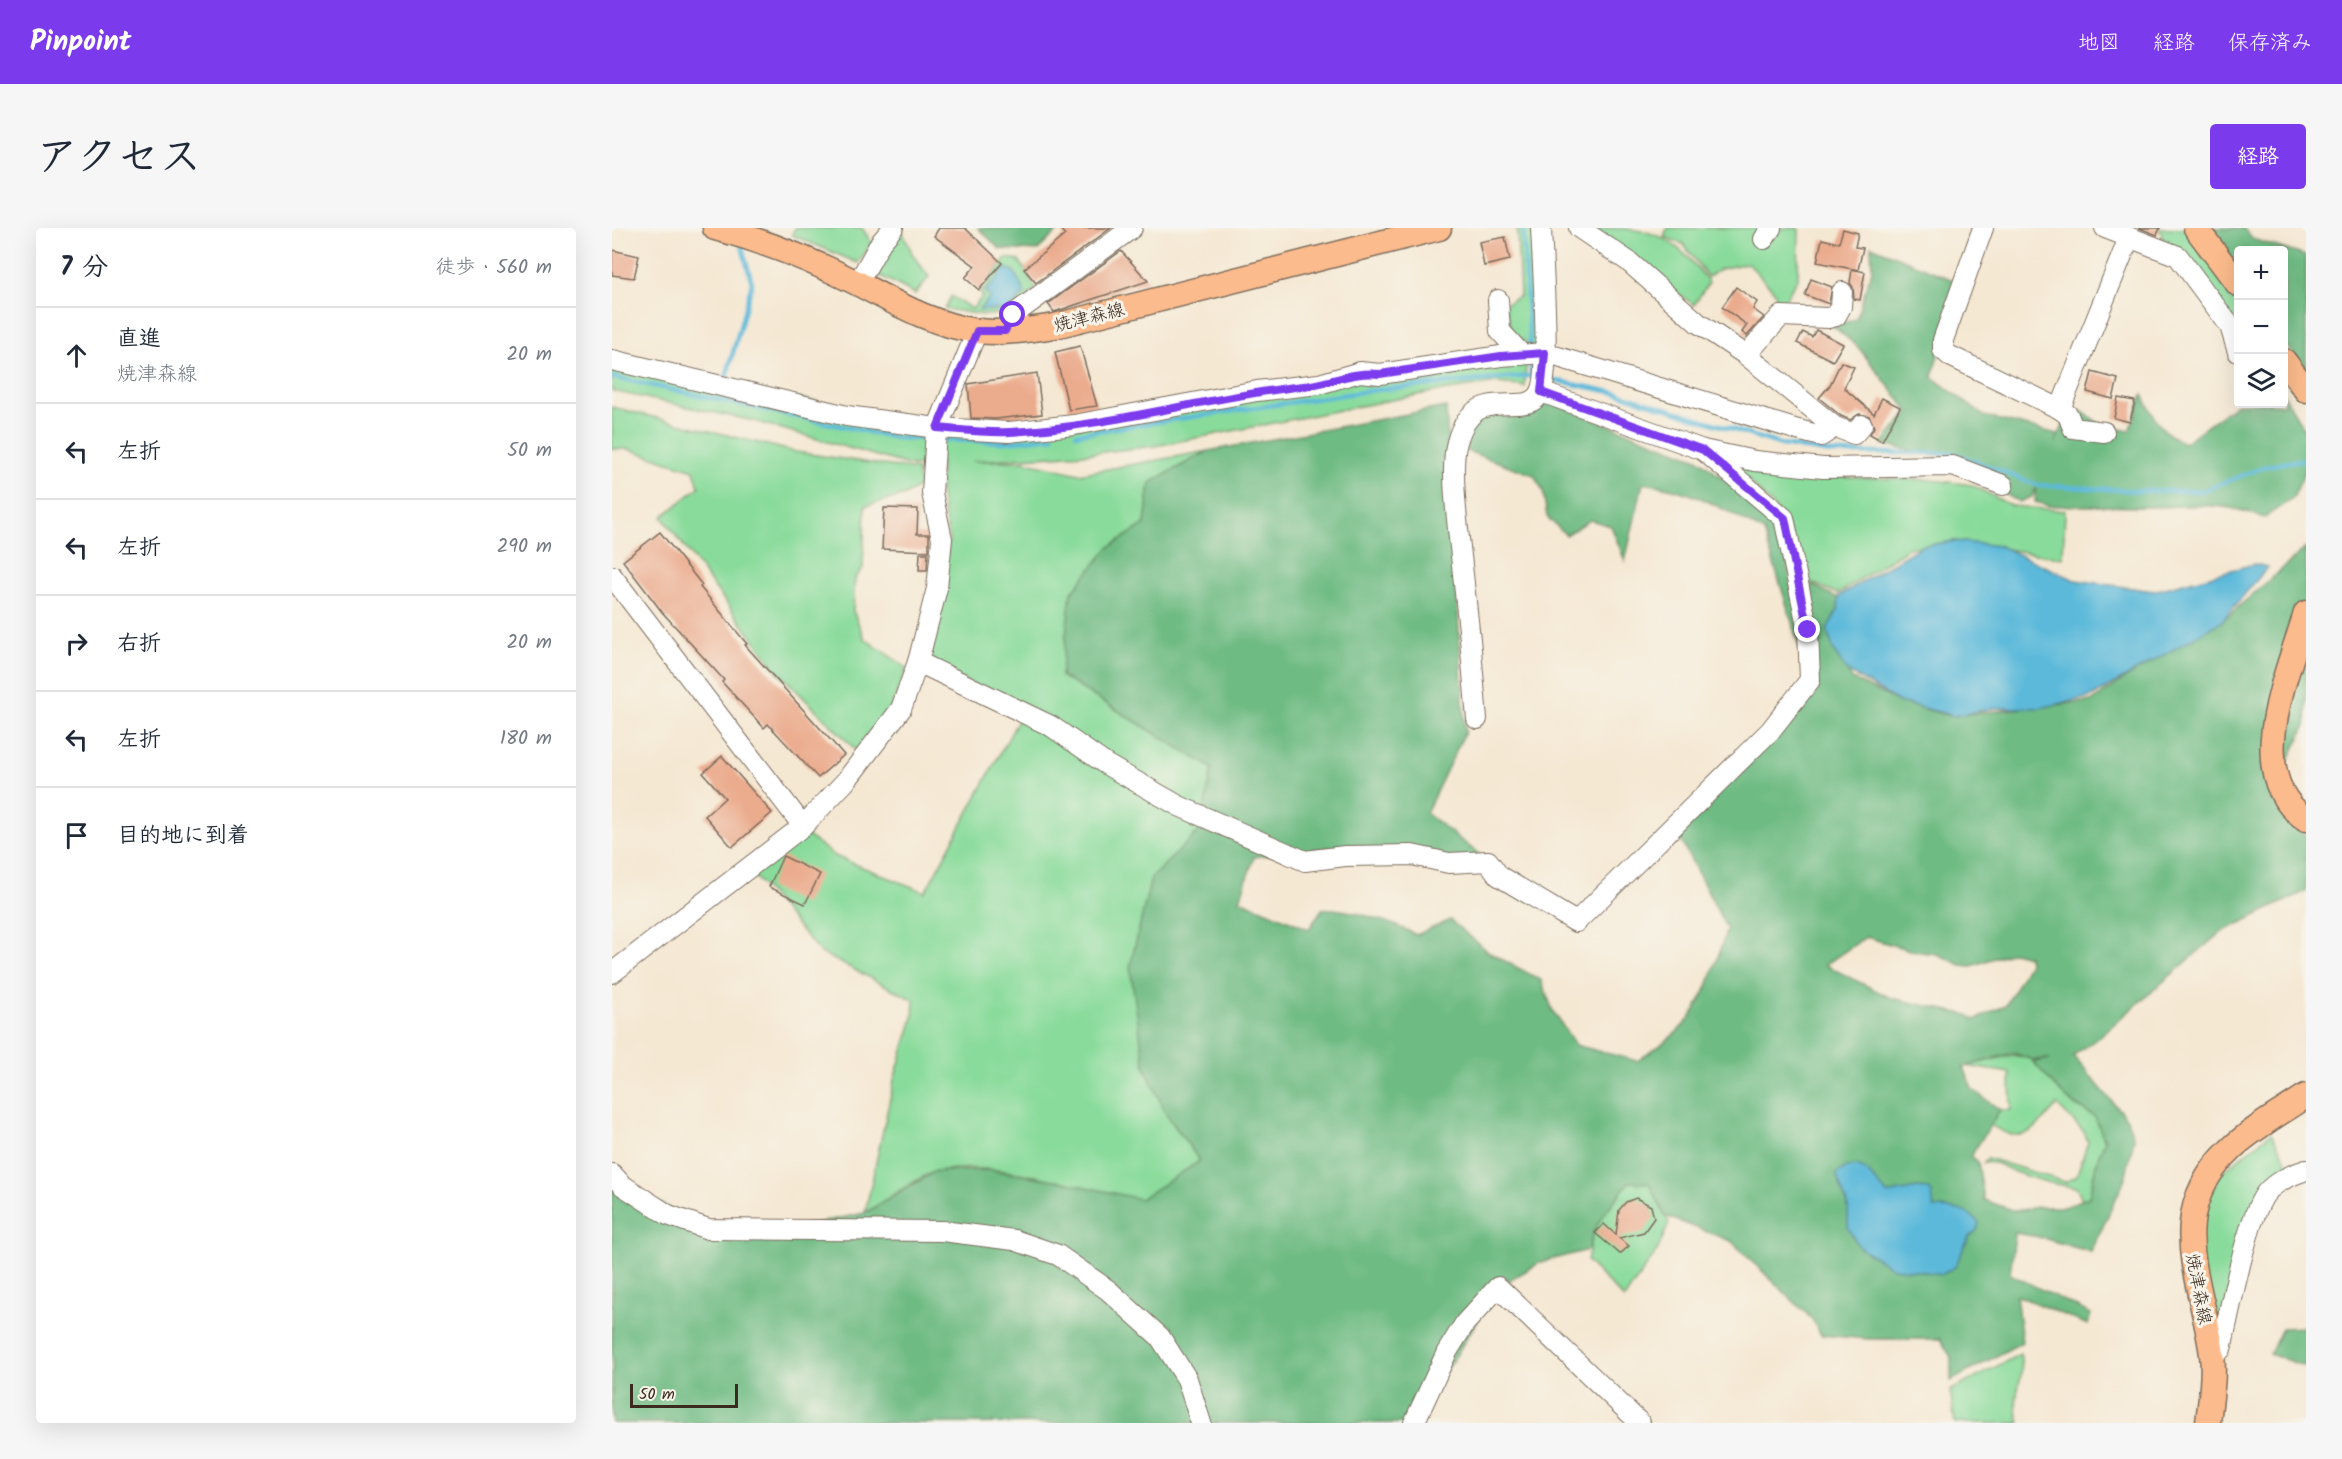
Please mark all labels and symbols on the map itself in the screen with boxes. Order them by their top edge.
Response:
street label: 焼津森線 [1051,296,1128,341]
route start [999,301,1025,327]
route end [1794,616,1820,642]
street label: 焼津森線 [2176,1251,2219,1327]
scale bar [630,1381,738,1408]

